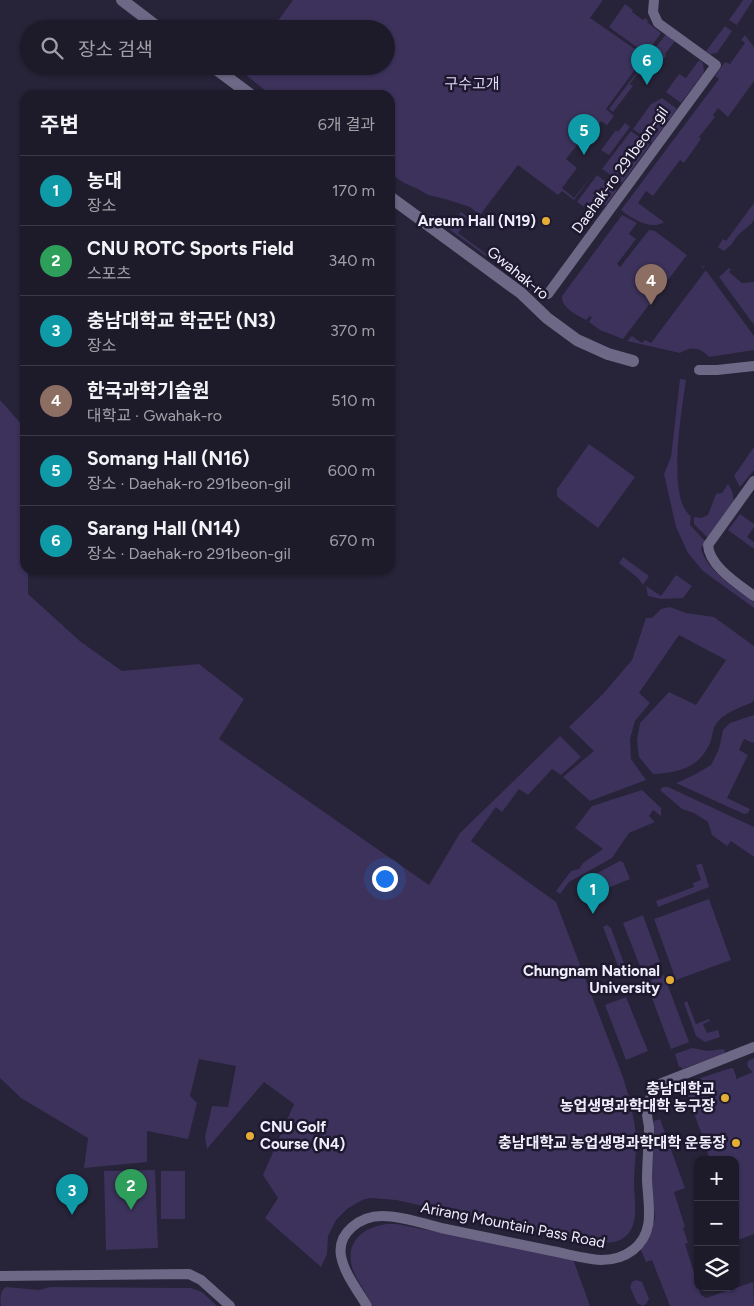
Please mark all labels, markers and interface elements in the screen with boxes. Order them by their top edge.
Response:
search box [20,20,395,75]
icon: search [38,34,66,62]
text: 장소 검색 [78,38,153,61]
pin: 6 [631,44,663,85]
park label: 구수고개 [444,75,500,93]
street label: Daehak-ro 291beon-gil [568,103,672,237]
text: 주변 [40,112,79,137]
pin: 5 [568,114,600,155]
text: 6개 결과 [318,115,375,134]
text: 농대 [87,169,122,192]
text: 1 [53,181,59,200]
text: 170 m [332,181,375,200]
text: 장소 [87,196,116,215]
place label: Areum Hall (N19) [418,212,536,230]
marker: Areum Hall (N19) [540,215,552,227]
text: CNU ROTC Sports Field [87,237,294,260]
street label: Gwahak-ro [484,243,553,303]
text: 2 [51,251,61,270]
text: 340 m [329,251,375,270]
text: 스포츠 [87,264,131,283]
pin: 4 [635,264,667,305]
text: 충남대학교 학군단 (N3) [87,309,276,332]
text: 3 [52,321,60,340]
text: 370 m [330,321,375,340]
text: 장소 [87,336,116,355]
text: 한국과학기술원 [87,379,209,402]
text: 4 [51,391,61,410]
text: 510 m [331,391,375,410]
text: 대학교 · Gwahak-ro [87,406,222,425]
text: Somang Hall (N16) [87,447,250,470]
text: 5 [51,461,61,480]
text: 600 m [328,461,375,480]
text: 장소 · Daehak-ro 291beon-gil [87,474,291,493]
text: Sarang Hall (N14) [87,517,240,540]
text: 6 [51,531,61,550]
text: 670 m [330,531,375,550]
text: 장소 · Daehak-ro 291beon-gil [87,544,291,563]
your location [372,866,398,892]
pin: 1 [577,873,609,914]
place label: Chungnam National University [523,962,660,997]
marker: Chungnam National University [664,974,676,986]
place label: 충남대학교 농업생명과학대학 농구장 [560,1080,715,1115]
marker: 충남대학교 농업생명과학대학 농구장 [719,1092,731,1104]
place label: CNU Golf Course (N4) [260,1118,345,1153]
marker: CNU Golf Course (N4) [244,1130,256,1142]
place label: 충남대학교 농업생명과학대학 운동장 [498,1134,726,1152]
marker: 충남대학교 농업생명과학대학 운동장 [730,1137,742,1149]
map controls [694,1156,739,1291]
button: + [694,1156,739,1201]
pin: 2 [115,1169,147,1210]
pin: 3 [56,1174,88,1215]
street label: Arirang Mountain Pass Road [419,1198,607,1252]
button: − [694,1201,739,1246]
button: layers [694,1246,739,1291]

